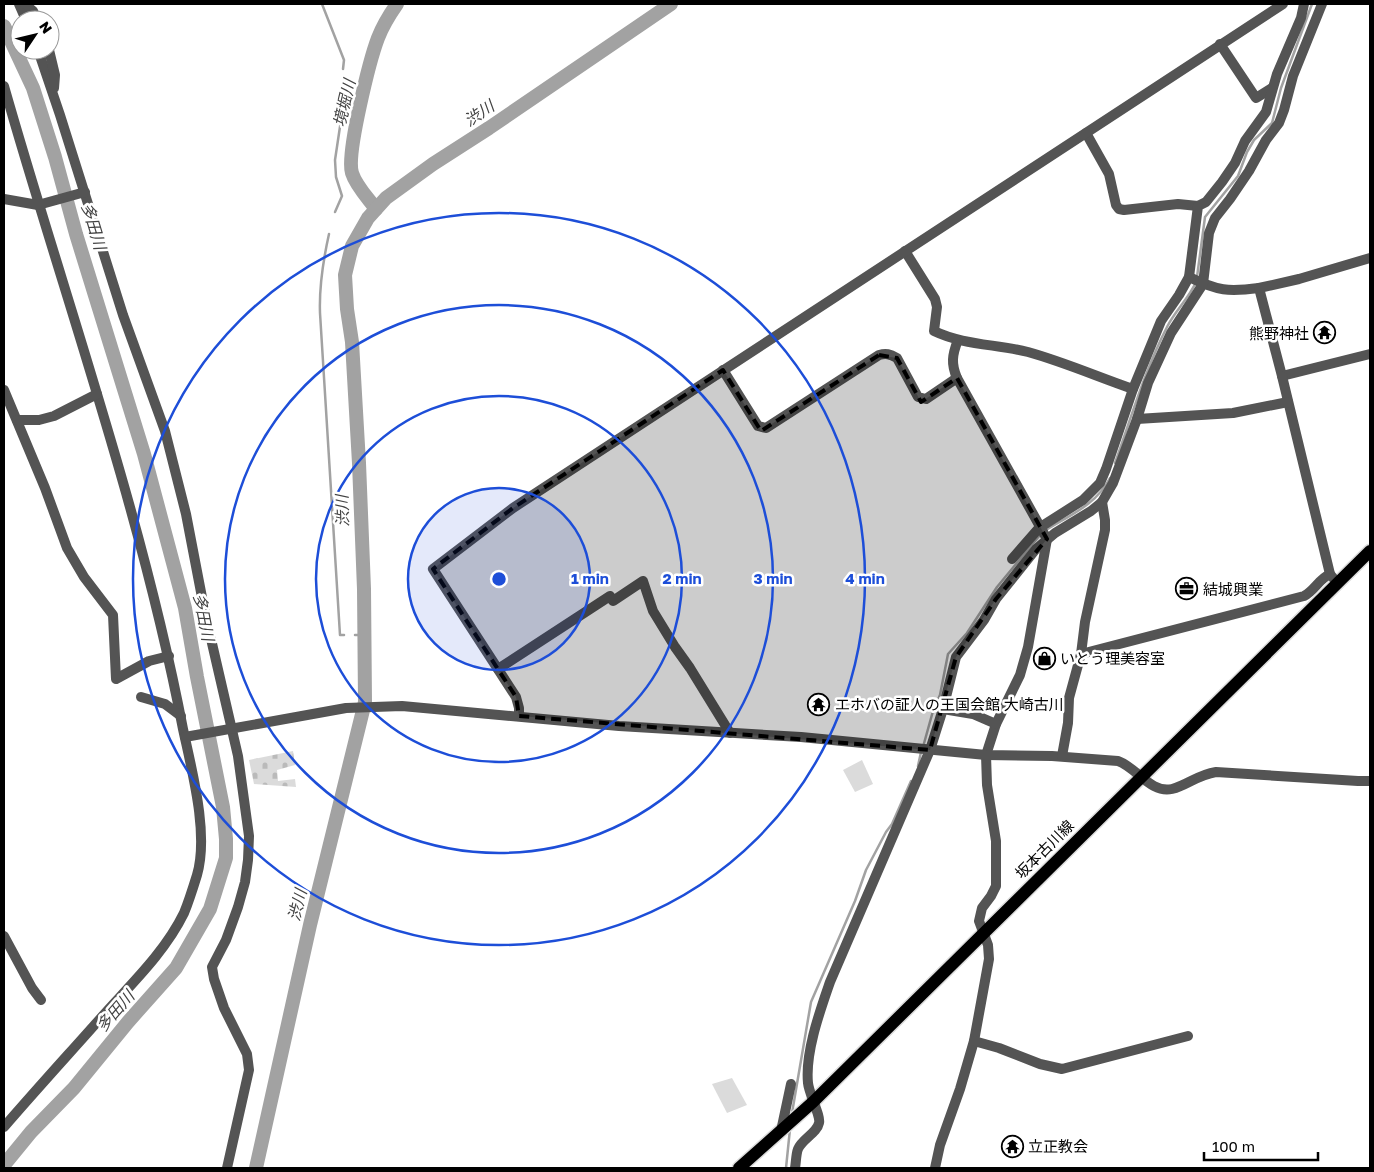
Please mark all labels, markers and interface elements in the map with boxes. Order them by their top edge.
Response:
north arrow [10,10,60,60]
text: N [36,18,56,36]
water label: 境堀川 [329,75,360,129]
water label: 渋川 [460,95,500,130]
water label: 多田川 [77,200,111,254]
temple icon: 熊野神社 [1313,321,1337,345]
place label: 熊野神社 [1249,324,1309,342]
water label: 渋川 [331,493,353,527]
text: 1 min [571,569,609,587]
text: 2 min [662,569,702,587]
text: 3 min [753,569,793,587]
text: 4 min [845,569,885,587]
centre of rings [490,570,508,588]
office icon: 結城興業 [1175,577,1199,601]
place label: 結城興業 [1203,580,1263,598]
water label: 多田川 [190,592,219,644]
shop icon: いとう理美容室 [1032,646,1056,670]
place label: いとう理美容室 [1060,649,1165,667]
temple icon: エホバの証人の王国会館 大崎古川 [807,692,831,716]
place label: エホバの証人の王国会館 大崎古川 [835,695,1064,713]
street label: 坂本古川線 [1011,816,1077,882]
water label: 渋川 [283,885,311,923]
water label: 多田川 [92,985,140,1036]
scale bar [1204,1130,1318,1162]
temple icon: 立正教会 [1000,1134,1024,1158]
place label: 立正教会 [1028,1137,1088,1155]
text: 100 m [1212,1137,1255,1155]

